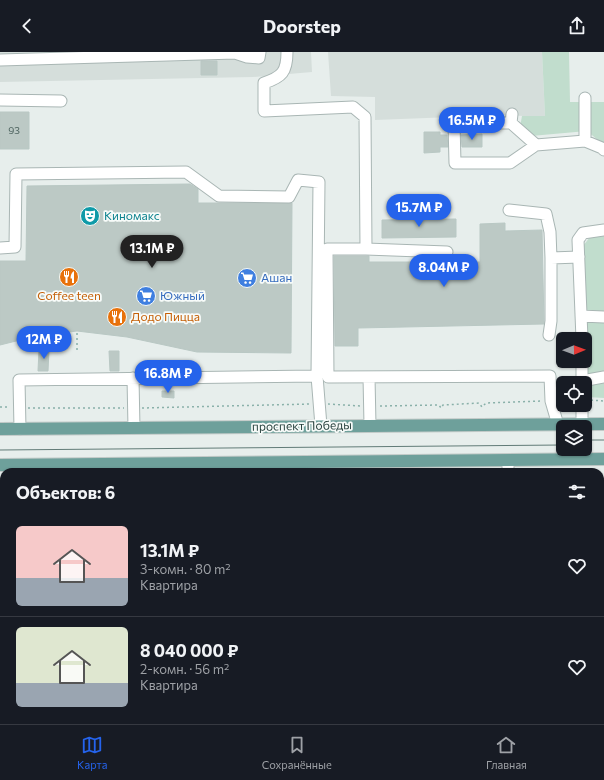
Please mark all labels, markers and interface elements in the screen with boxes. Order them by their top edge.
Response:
icon: back [16,15,38,37]
text: Doorstep [263,15,341,37]
icon: share [566,15,588,37]
pin: 16.5M ₽ [435,107,509,141]
text: 16.5M ₽ [448,112,496,128]
house number: 93 [8,124,20,136]
pin: 15.7M ₽ [382,194,456,228]
text: 15.7M ₽ [395,199,443,215]
theatre icon: Киномакс [79,205,101,227]
place label: Киномакс [104,208,160,222]
pin: 13.1M ₽ [115,235,189,269]
text: 13.1M ₽ [129,240,175,256]
pin: 8.04M ₽ [407,254,481,288]
text: 8.04M ₽ [418,259,470,275]
restaurant icon: Coffee teen [58,266,80,288]
supermarket icon: Ашан [236,267,258,289]
place label: Ашан [261,270,292,284]
supermarket icon: Южный [135,285,157,307]
place label: Coffee teen [37,288,101,302]
place label: Южный [160,288,205,302]
restaurant icon: Додо Пицца [106,306,128,328]
place label: Додо Пицца [131,309,200,323]
pin: 12M ₽ [16,326,72,360]
text: 12M ₽ [26,331,62,347]
north arrow [556,332,592,368]
map controls [556,332,592,456]
pin: 16.8M ₽ [131,360,205,394]
text: 16.8M ₽ [144,365,192,381]
button: locate [556,376,592,412]
street label: проспект Победы [252,417,352,433]
button: layers [556,420,592,456]
icon: filters [566,481,588,503]
text: Объектов: 6 [16,482,115,503]
text: 13.1M ₽ [140,540,199,561]
icon: home [48,542,96,590]
icon: heart [566,555,588,577]
text: 3-комн. · 80 m² [140,561,231,577]
text: Квартира [140,577,198,593]
text: 8 040 000 ₽ [140,640,238,661]
icon: home [48,643,96,691]
icon: heart [566,656,588,678]
text: 2-комн. · 56 m² [140,661,229,677]
text: Квартира [140,677,198,693]
tab: Карта [77,734,107,771]
tab: Сохранённые [262,734,332,771]
tab: Главная [486,734,527,771]

